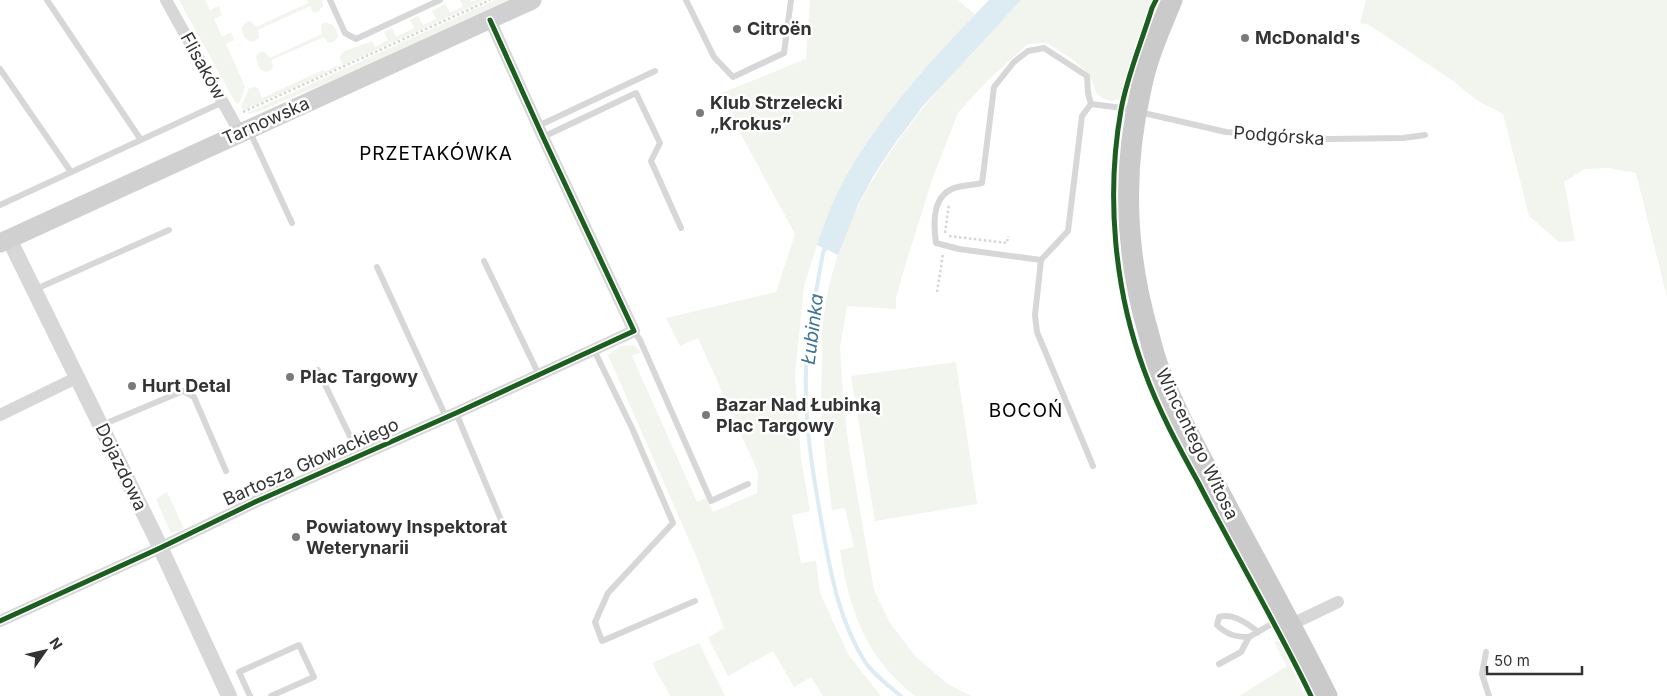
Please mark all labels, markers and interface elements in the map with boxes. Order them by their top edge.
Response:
place label: Citroën [747,18,812,39]
marker: Citroën [731,23,743,35]
place label: McDonald's [1255,27,1360,48]
street label: Flisaków [176,28,231,103]
marker: McDonald's [1239,32,1251,44]
street label: Tarnowska [219,92,312,149]
place label: Klub Strzelecki „Krokus” [710,92,843,134]
marker: Klub Strzelecki „Krokus” [694,107,706,119]
street label: Podgórska [1233,122,1325,149]
district label: PRZETAKÓWKA [359,142,513,165]
water label: Łubinka [797,292,828,366]
street label: Wincentego Witosa [1152,365,1243,523]
place label: Plac Targowy [300,366,418,387]
marker: Plac Targowy [284,371,296,383]
place label: Hurt Detal [142,375,231,396]
marker: Hurt Detal [126,380,138,392]
place label: Bazar Nad Łubinką Plac Targowy [716,394,881,436]
district label: BOCOŃ [989,398,1063,422]
marker: Bazar Nad Łubinką Plac Targowy [700,409,712,421]
street label: Bartosza Głowackiego [220,413,402,510]
street label: Dojazdowa [91,420,152,514]
place label: Powiatowy Inspektorat Weterynarii [306,516,507,558]
marker: Powiatowy Inspektorat Weterynarii [290,531,302,543]
north arrow [20,626,70,676]
text: N [46,634,66,653]
scale bar [1487,644,1582,676]
text: 50 m [1494,651,1530,670]

